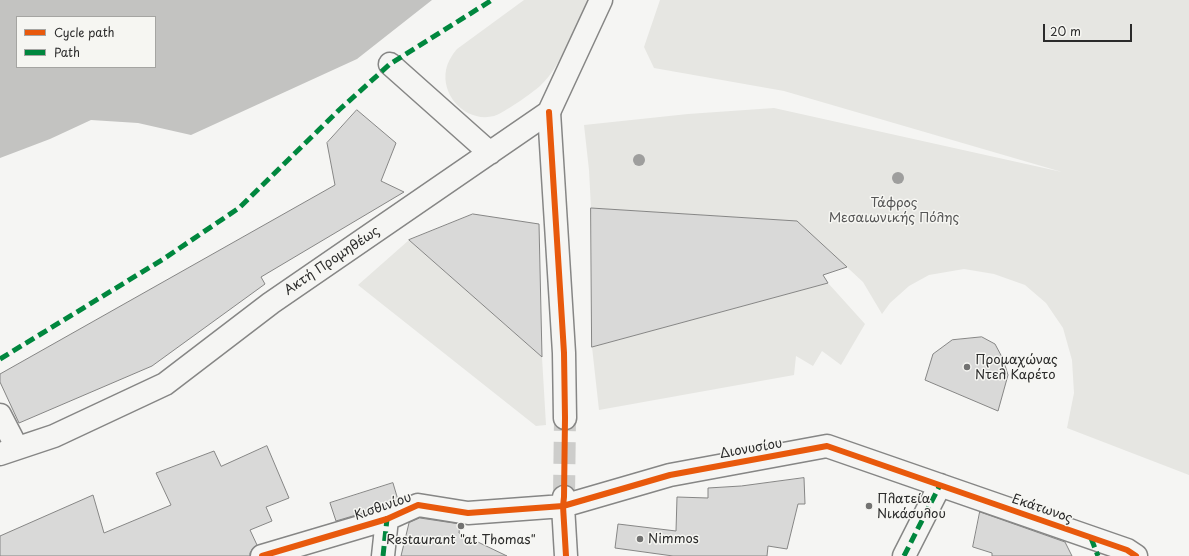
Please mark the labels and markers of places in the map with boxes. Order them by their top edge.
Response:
place label: Προμαχώνας Ντελ Καρέτο [975,352,1058,383]
marker: Προμαχώνας Ντελ Καρέτο [962,362,972,372]
place label: Πλατεία Νικάσυλου [877,491,946,522]
marker: Πλατεία Νικάσυλου [864,501,874,511]
marker: Restaurant "at Thomas" [456,521,466,531]
place label: Nimmos [648,531,699,547]
place label: Restaurant "at Thomas" [386,532,536,548]
marker: Nimmos [635,534,645,544]

